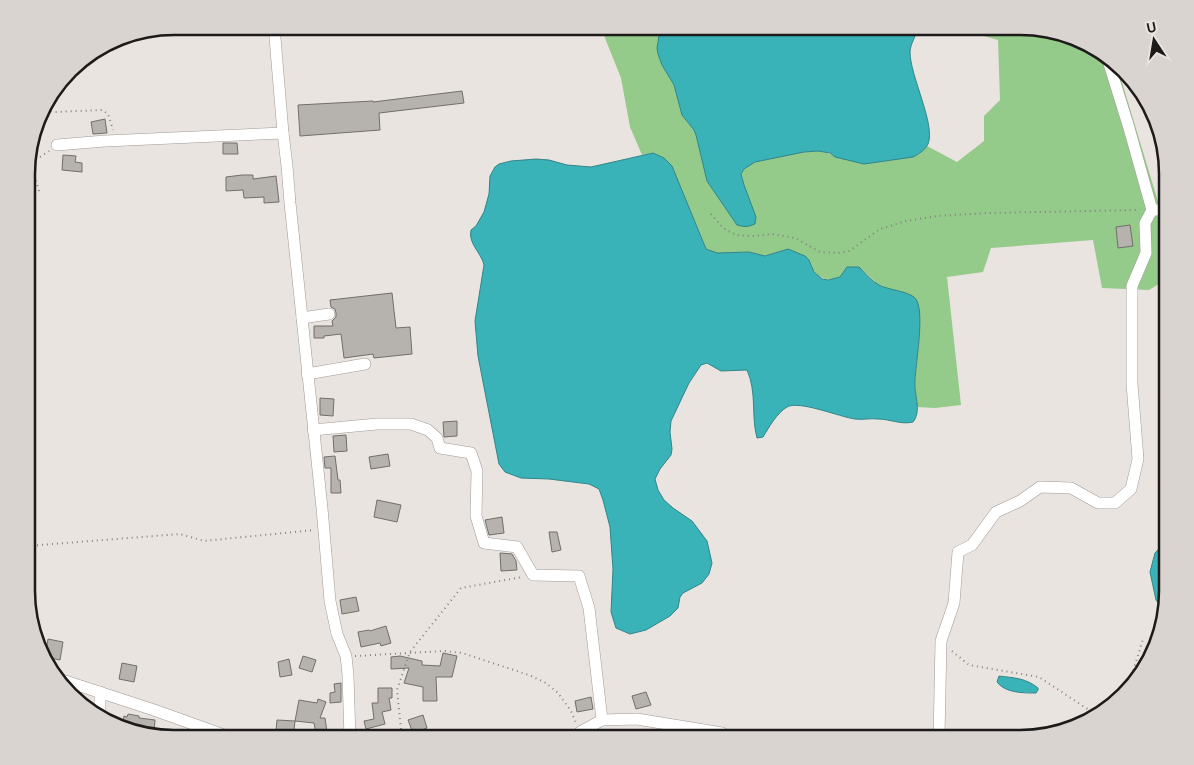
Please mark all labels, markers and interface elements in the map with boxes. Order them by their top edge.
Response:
north arrow [1129,15,1179,65]
text: U [1145,17,1158,37]

